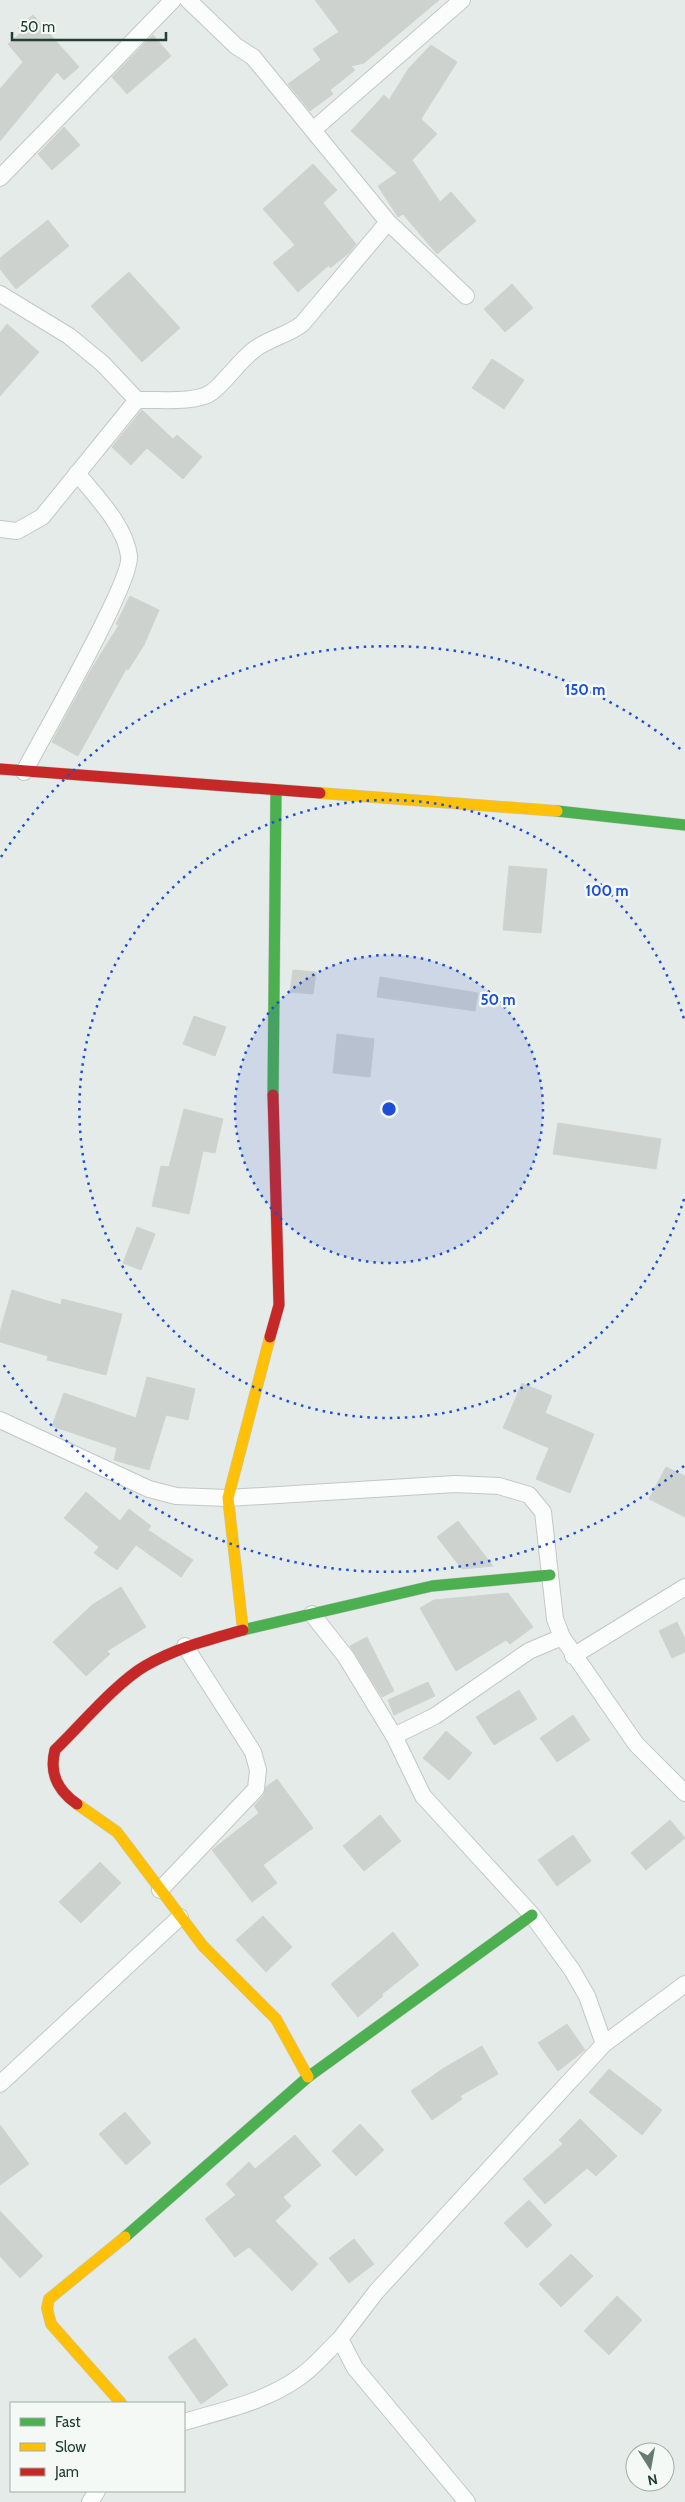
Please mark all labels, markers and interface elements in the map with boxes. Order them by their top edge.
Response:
scale bar [12,10,166,42]
text: 50 m [20,18,55,36]
text: 150 m [565,681,605,699]
text: 100 m [585,882,629,900]
text: 50 m [480,991,516,1009]
centre of rings [380,1100,398,1118]
legend [10,2402,185,2492]
text: Fast [55,2413,80,2431]
text: Slow [55,2438,86,2456]
north arrow [625,2442,675,2492]
text: Jam [54,2463,79,2481]
text: N [646,2470,659,2490]

